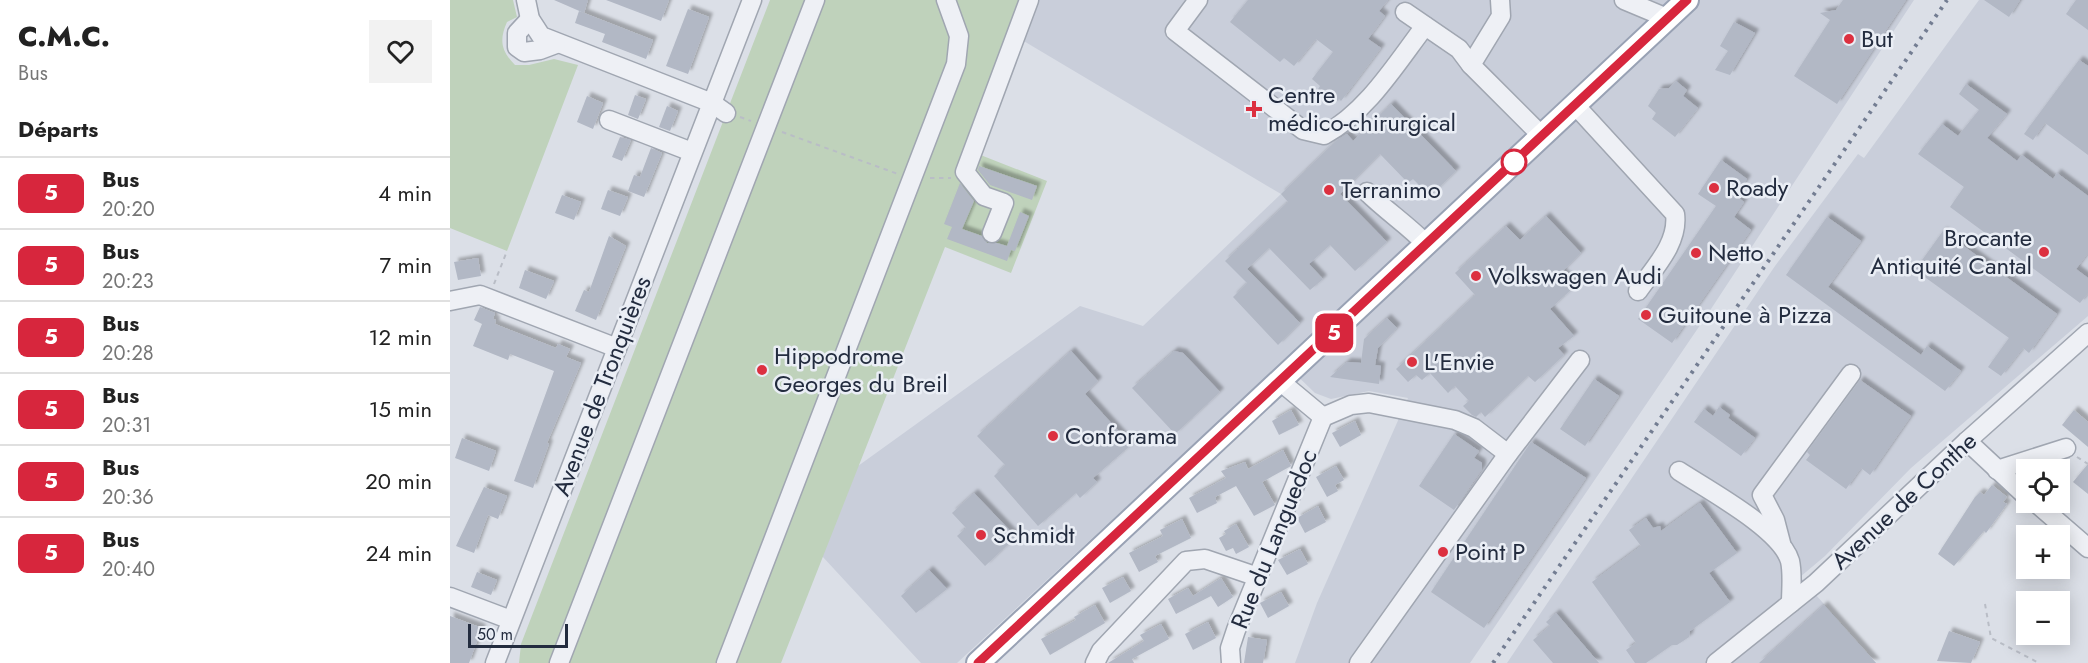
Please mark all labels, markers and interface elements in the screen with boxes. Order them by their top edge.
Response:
text: C.M.C. [18,16,110,57]
button: heart [369,20,432,83]
place label: But [1861,21,1893,56]
marker: But [1842,32,1856,46]
text: Bus [18,59,48,88]
place label: Centre médico-chirurgical [1268,77,1456,140]
marker: Centre médico-chirurgical [1245,100,1263,118]
text: Départs [18,113,98,145]
unlabelled marker [1501,149,1527,175]
text: Bus [102,163,139,195]
place label: Roady [1726,170,1789,205]
place label: Terranimo [1341,172,1441,207]
text: 4 min [378,177,432,209]
text: 5 [44,178,58,208]
marker: Roady [1707,181,1721,195]
marker: Terranimo [1322,183,1336,197]
text: 20:20 [102,195,155,224]
place label: Brocante Antiquité Cantal [1870,220,2032,283]
text: Bus [102,235,139,267]
place label: Netto [1708,235,1764,270]
marker: Brocante Antiquité Cantal [2037,245,2051,259]
marker: Netto [1689,246,1703,260]
text: 7 min [379,249,432,281]
text: 5 [44,250,58,280]
place label: Volkswagen Audi [1488,258,1662,293]
text: 20:23 [102,267,154,296]
marker: Volkswagen Audi [1469,269,1483,283]
street label: Avenue de Tronquières [543,271,660,501]
place label: Guitoune à Pizza [1658,297,1832,332]
text: Bus [102,307,139,339]
marker: Guitoune à Pizza [1639,308,1653,322]
line badge: 5 [1314,314,1354,352]
text: 5 [1327,318,1341,348]
text: 12 min [369,321,432,353]
text: 5 [44,322,58,352]
place label: Hippodrome Georges du Breil [774,338,948,401]
text: 20:28 [102,339,154,368]
place label: L'Envie [1424,344,1494,379]
marker: L'Envie [1405,355,1419,369]
marker: Hippodrome Georges du Breil [755,363,769,377]
text: Bus [102,379,139,411]
text: 15 min [369,393,432,425]
text: 5 [44,394,58,424]
text: 20:31 [102,411,151,440]
place label: Conforama [1065,418,1177,453]
street label: Avenue de Conthe [1823,424,1984,578]
marker: Conforama [1046,429,1060,443]
street label: Rue du Languedoc [1222,444,1326,634]
text: Bus [102,451,139,483]
map controls [2016,459,2070,645]
button: locate [2016,459,2070,513]
text: 20 min [365,465,432,497]
text: 5 [44,466,58,496]
text: 20:36 [102,483,154,512]
place label: Schmidt [993,517,1075,552]
text: Bus [102,523,139,555]
button: + [2016,525,2070,579]
marker: Schmidt [974,528,988,542]
place label: Point P [1455,534,1526,569]
text: 24 min [366,537,432,569]
text: 5 [44,538,58,568]
marker: Point P [1436,545,1450,559]
text: 20:40 [102,555,155,584]
button: − [2016,591,2070,645]
scale bar [468,621,568,648]
text: 50 m [477,623,513,646]

